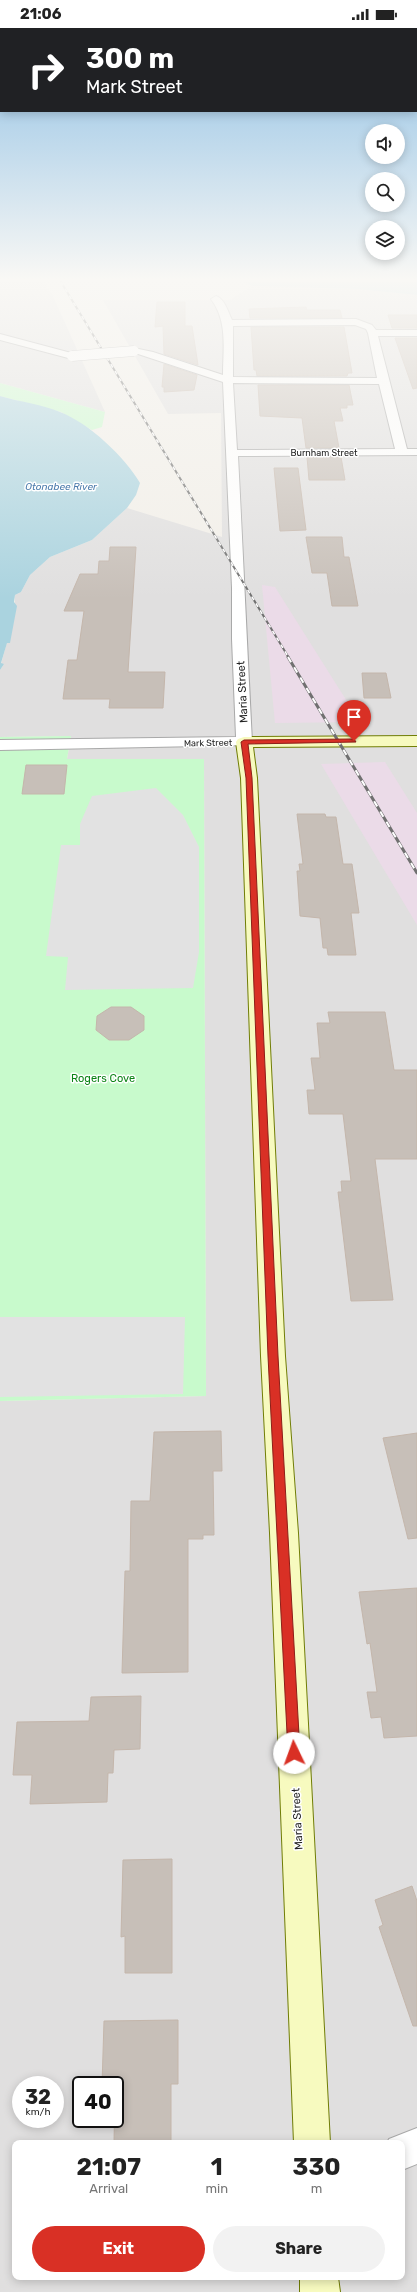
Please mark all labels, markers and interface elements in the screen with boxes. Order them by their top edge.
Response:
text: 21:06 [20,5,62,23]
text: 300 m [86,42,174,75]
icon: right [20,44,72,96]
text: Mark Street [86,76,183,98]
map controls [365,124,405,260]
button: sound [365,124,405,164]
button: search [365,172,405,212]
button: layers [365,220,405,260]
street label: Burnham Street [291,448,358,458]
water label: Otonabee River [25,481,98,493]
street label: Maria Street [234,660,251,723]
pin [337,700,371,741]
icon: arrive [343,706,365,728]
street label: Mark Street [184,738,233,748]
park label: Rogers Cove [71,1072,135,1085]
position arrow [273,1732,315,1774]
street label: Maria Street [289,1787,306,1850]
speed limit sign: 40 [72,2076,124,2128]
text: 32 [25,2085,51,2109]
text: km/h [26,2106,50,2118]
text: 21:07 [76,2153,141,2181]
text: 1 [211,2153,223,2181]
text: 330 [293,2153,341,2181]
text: Arrival [89,2181,128,2196]
text: min [206,2181,228,2196]
text: m [311,2181,322,2196]
button: Exit [32,2226,205,2272]
button: Share [213,2226,385,2272]

